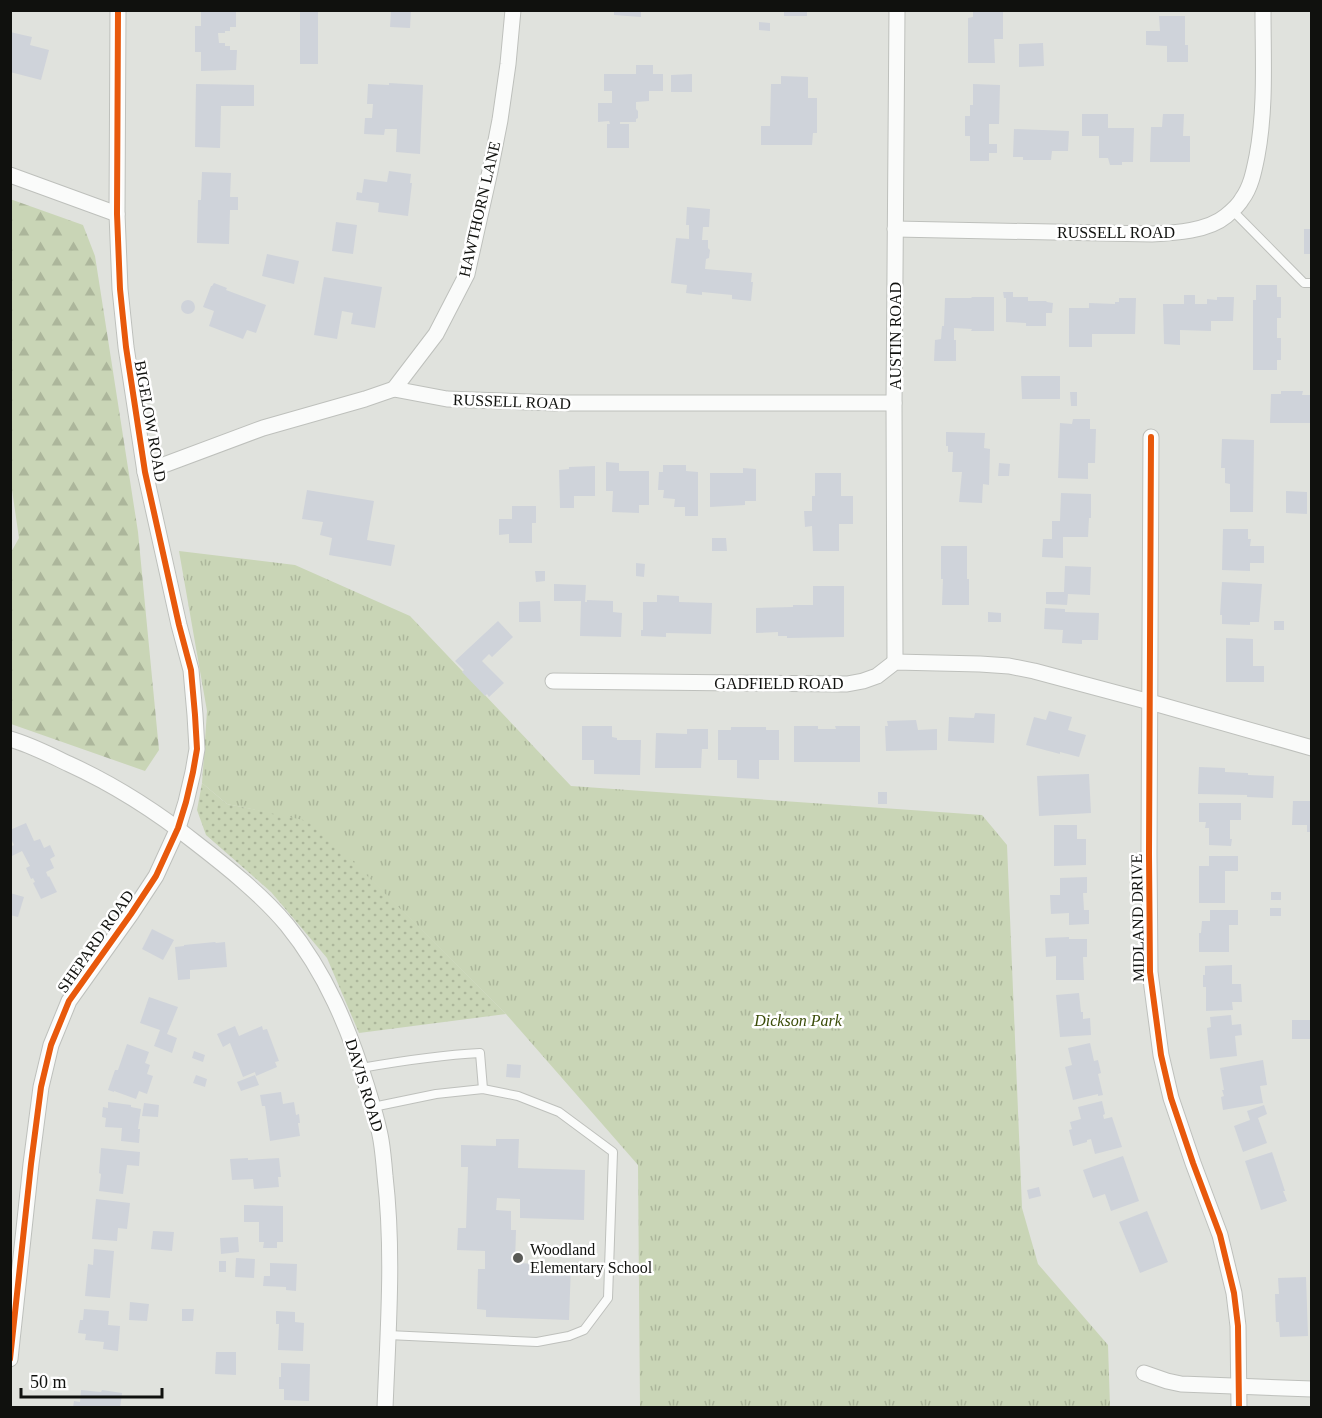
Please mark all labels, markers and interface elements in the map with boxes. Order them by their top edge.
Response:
street label: HAWTHORN LANE [456,140,503,279]
street label: RUSSELL ROAD [1057,224,1175,241]
street label: AUSTIN ROAD [887,282,904,390]
street label: BIGELOW ROAD [131,359,170,483]
street label: RUSSELL ROAD [453,391,571,412]
street label: GADFIELD ROAD [714,675,844,692]
street label: MIDLAND DRIVE [1128,854,1147,982]
street label: SHEPARD ROAD [54,887,137,996]
park label: Dickson Park [753,1012,843,1029]
street label: DAVIS ROAD [342,1037,387,1134]
place label: Woodland Elementary School [530,1241,653,1277]
marker: Woodland Elementary School [511,1251,525,1265]
scale bar [21,1361,162,1399]
text: 50 m [30,1372,67,1392]

